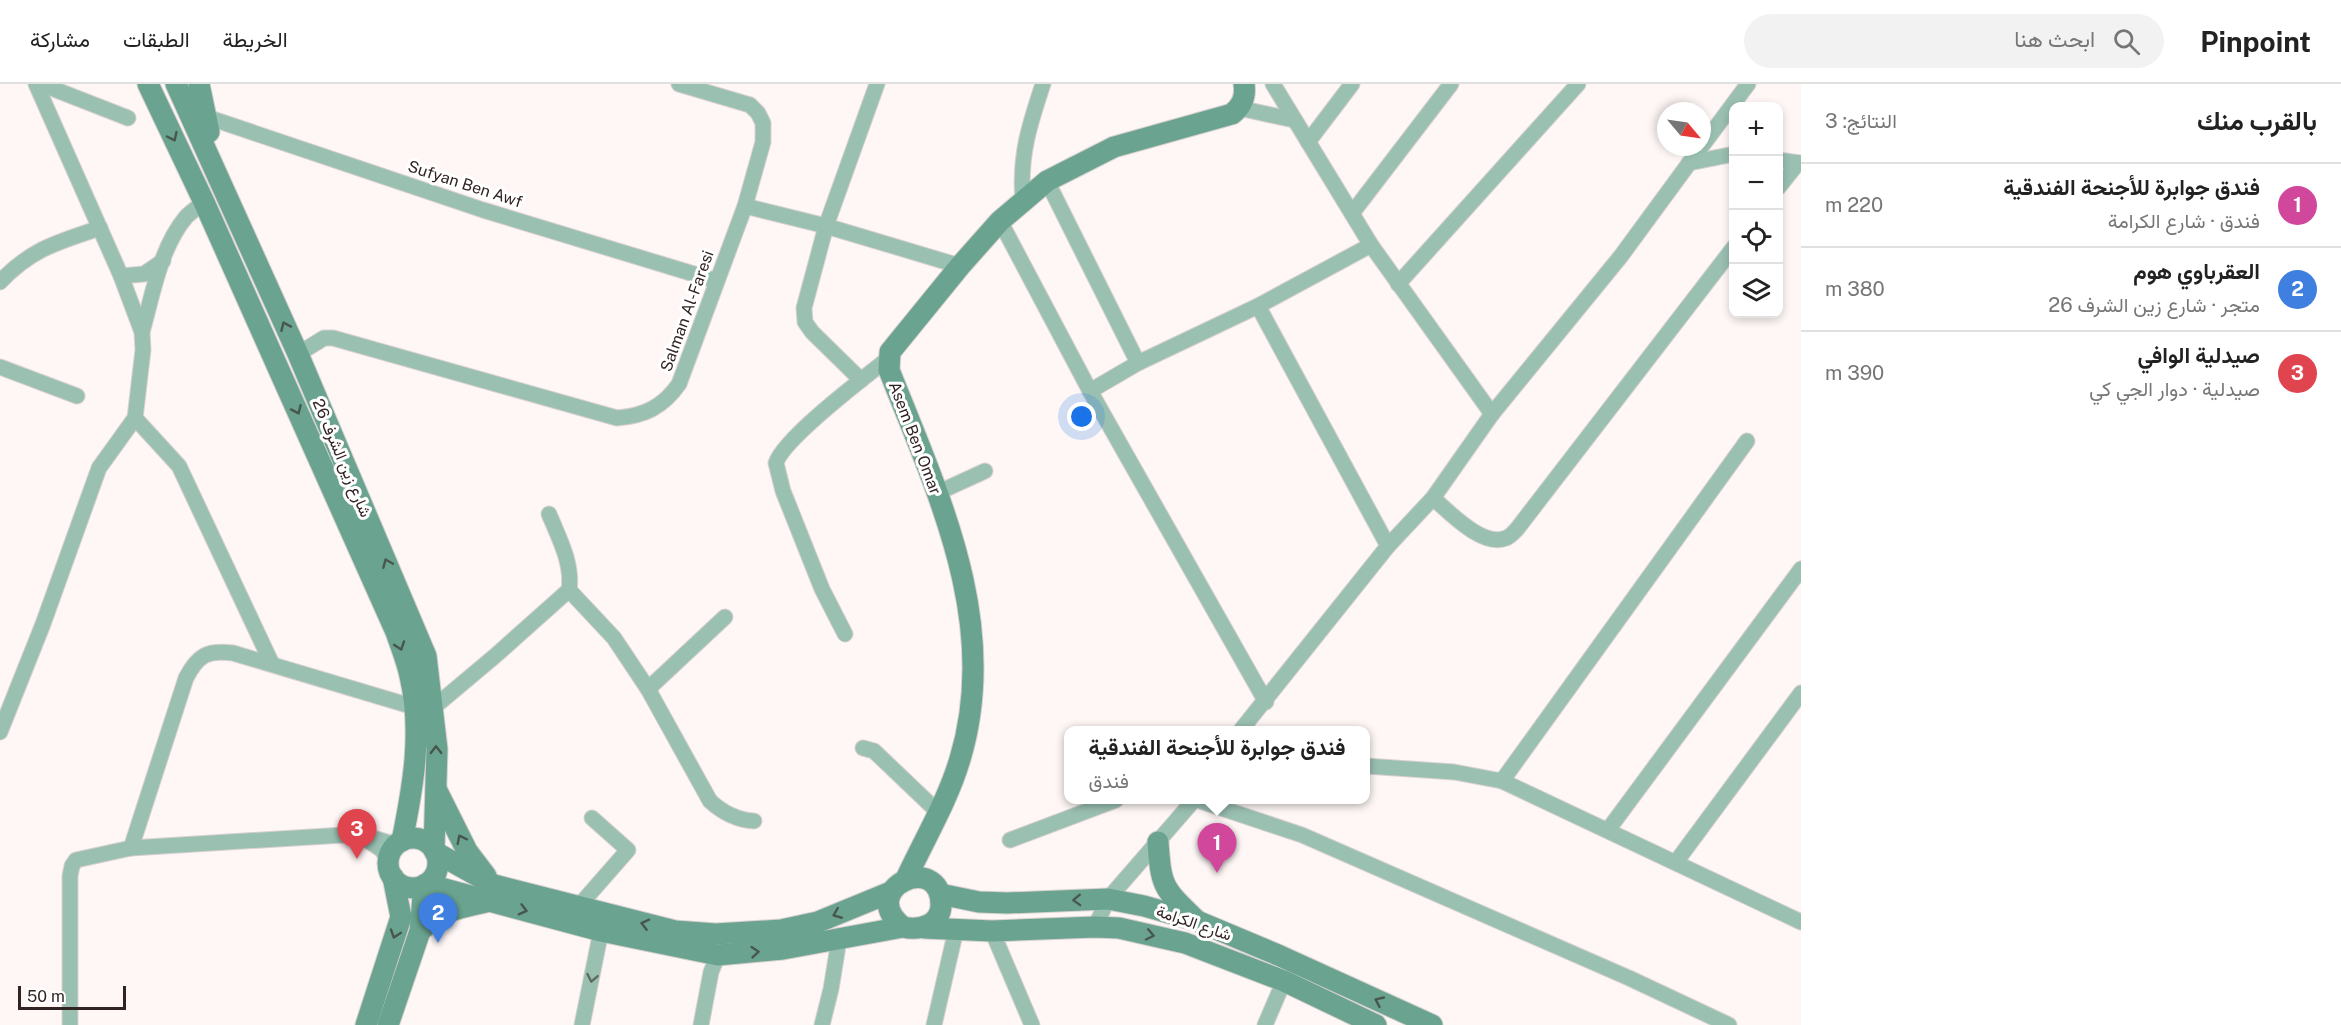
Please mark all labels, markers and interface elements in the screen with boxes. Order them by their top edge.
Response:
search box [1744,14,2164,68]
icon: search [2110,25,2143,58]
text: Pinpoint [2200,25,2311,58]
text: ابحث هنا [2014,26,2095,52]
text: مشاركة [30,27,90,52]
text: الطبقات [123,27,190,52]
text: الخريطة [223,27,288,52]
north arrow [1657,102,1711,156]
map controls [1729,102,1783,318]
button: + [1729,102,1783,156]
text: بالقرب منك [2197,105,2317,136]
text: النتائج: 3 [1825,109,1897,133]
one-way arrow [166,130,178,141]
button: − [1729,156,1783,210]
street label: Sufyan Ben Awf [405,157,525,211]
text: فندق جوابرة للأجنحة الفندقية [2003,174,2260,200]
text: 220 m [1825,193,1883,217]
text: 1 [2293,193,2302,217]
text: فندق · شارع الكرامة [2108,209,2260,233]
button: locate [1729,210,1783,264]
street label: Salman Al-Faresi [656,248,718,374]
text: العقرباوي هوم [2133,258,2260,284]
button: layers [1729,264,1783,318]
text: 380 m [1825,277,1885,301]
text: 2 [2291,277,2304,301]
text: متجر · شارع زين الشرف 26 [2048,293,2260,317]
one-way arrow [281,321,293,332]
text: صيدلية الوافي [2137,342,2260,368]
text: 390 m [1825,361,1884,385]
text: 3 [2291,361,2304,385]
text: صيدلية · دوار الجي كي [2089,377,2260,401]
street label: Asem Ben Omar [885,379,945,497]
street label: شارع زين الشرف 26 [307,396,375,521]
your location [1067,402,1096,431]
one-way arrow [289,404,301,415]
one-way arrow [382,559,394,570]
one-way arrow [393,640,406,651]
popup [1064,726,1370,804]
text: فندق جوابرة للأجنحة الفندقية [1089,734,1345,760]
one-way arrow [430,745,442,754]
text: فندق [1089,769,1129,793]
pin: 3 [338,810,376,859]
pin: 1 [1198,824,1236,873]
one-way arrow [457,835,469,846]
pin: 2 [418,894,458,943]
one-way arrow [1073,894,1082,907]
street label: شارع الكرامة [1153,901,1234,947]
one-way arrow [518,903,528,915]
one-way arrow [832,907,843,919]
one-way arrow [641,918,651,931]
one-way arrow [390,928,403,939]
one-way arrow [1145,928,1155,941]
one-way arrow [751,946,760,959]
one-way arrow [586,973,599,983]
scale bar [18,983,126,1010]
text: 50 m [27,987,65,1006]
one-way arrow [1374,996,1385,1008]

